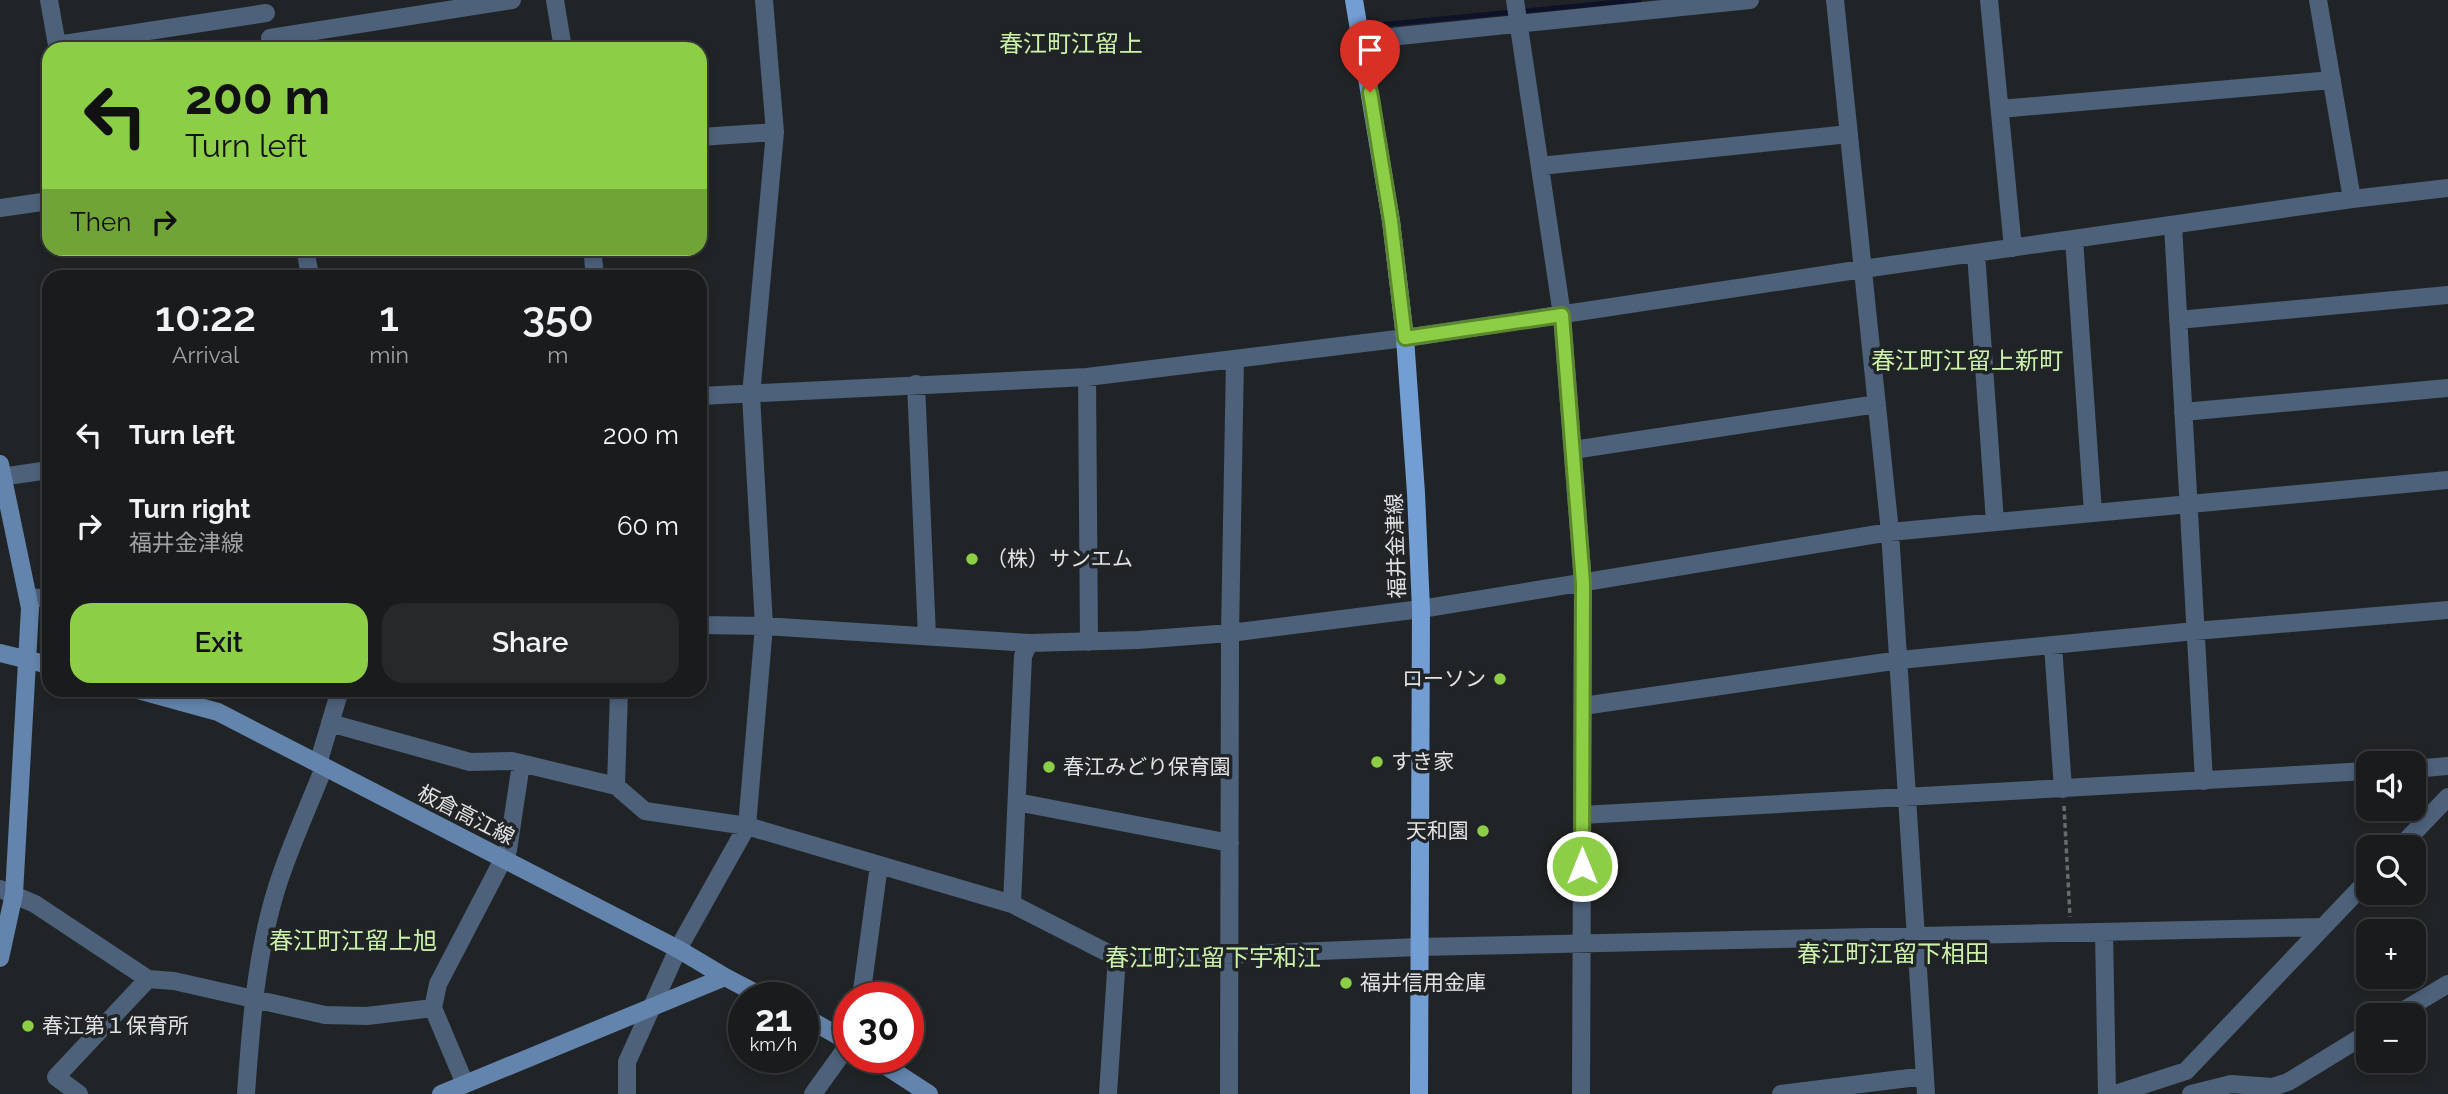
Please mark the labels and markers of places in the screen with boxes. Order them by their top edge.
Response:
pin [1340,20,1400,92]
place label: （株）サンエム [986,546,1133,571]
marker: （株）サンエム [964,551,980,567]
place label: ローソン [1402,666,1486,691]
marker: ローソン [1492,671,1508,687]
place label: すき家 [1391,749,1454,774]
place label: 春江みどり保育園 [1063,754,1231,779]
marker: すき家 [1369,754,1385,770]
marker: 春江みどり保育園 [1041,759,1057,775]
place label: 天和園 [1406,818,1469,843]
marker: 天和園 [1475,823,1491,839]
place label: 福井信用金庫 [1360,970,1486,995]
marker: 福井信用金庫 [1338,975,1354,991]
place label: 春江第１保育所 [42,1013,189,1038]
marker: 春江第１保育所 [20,1018,36,1034]

